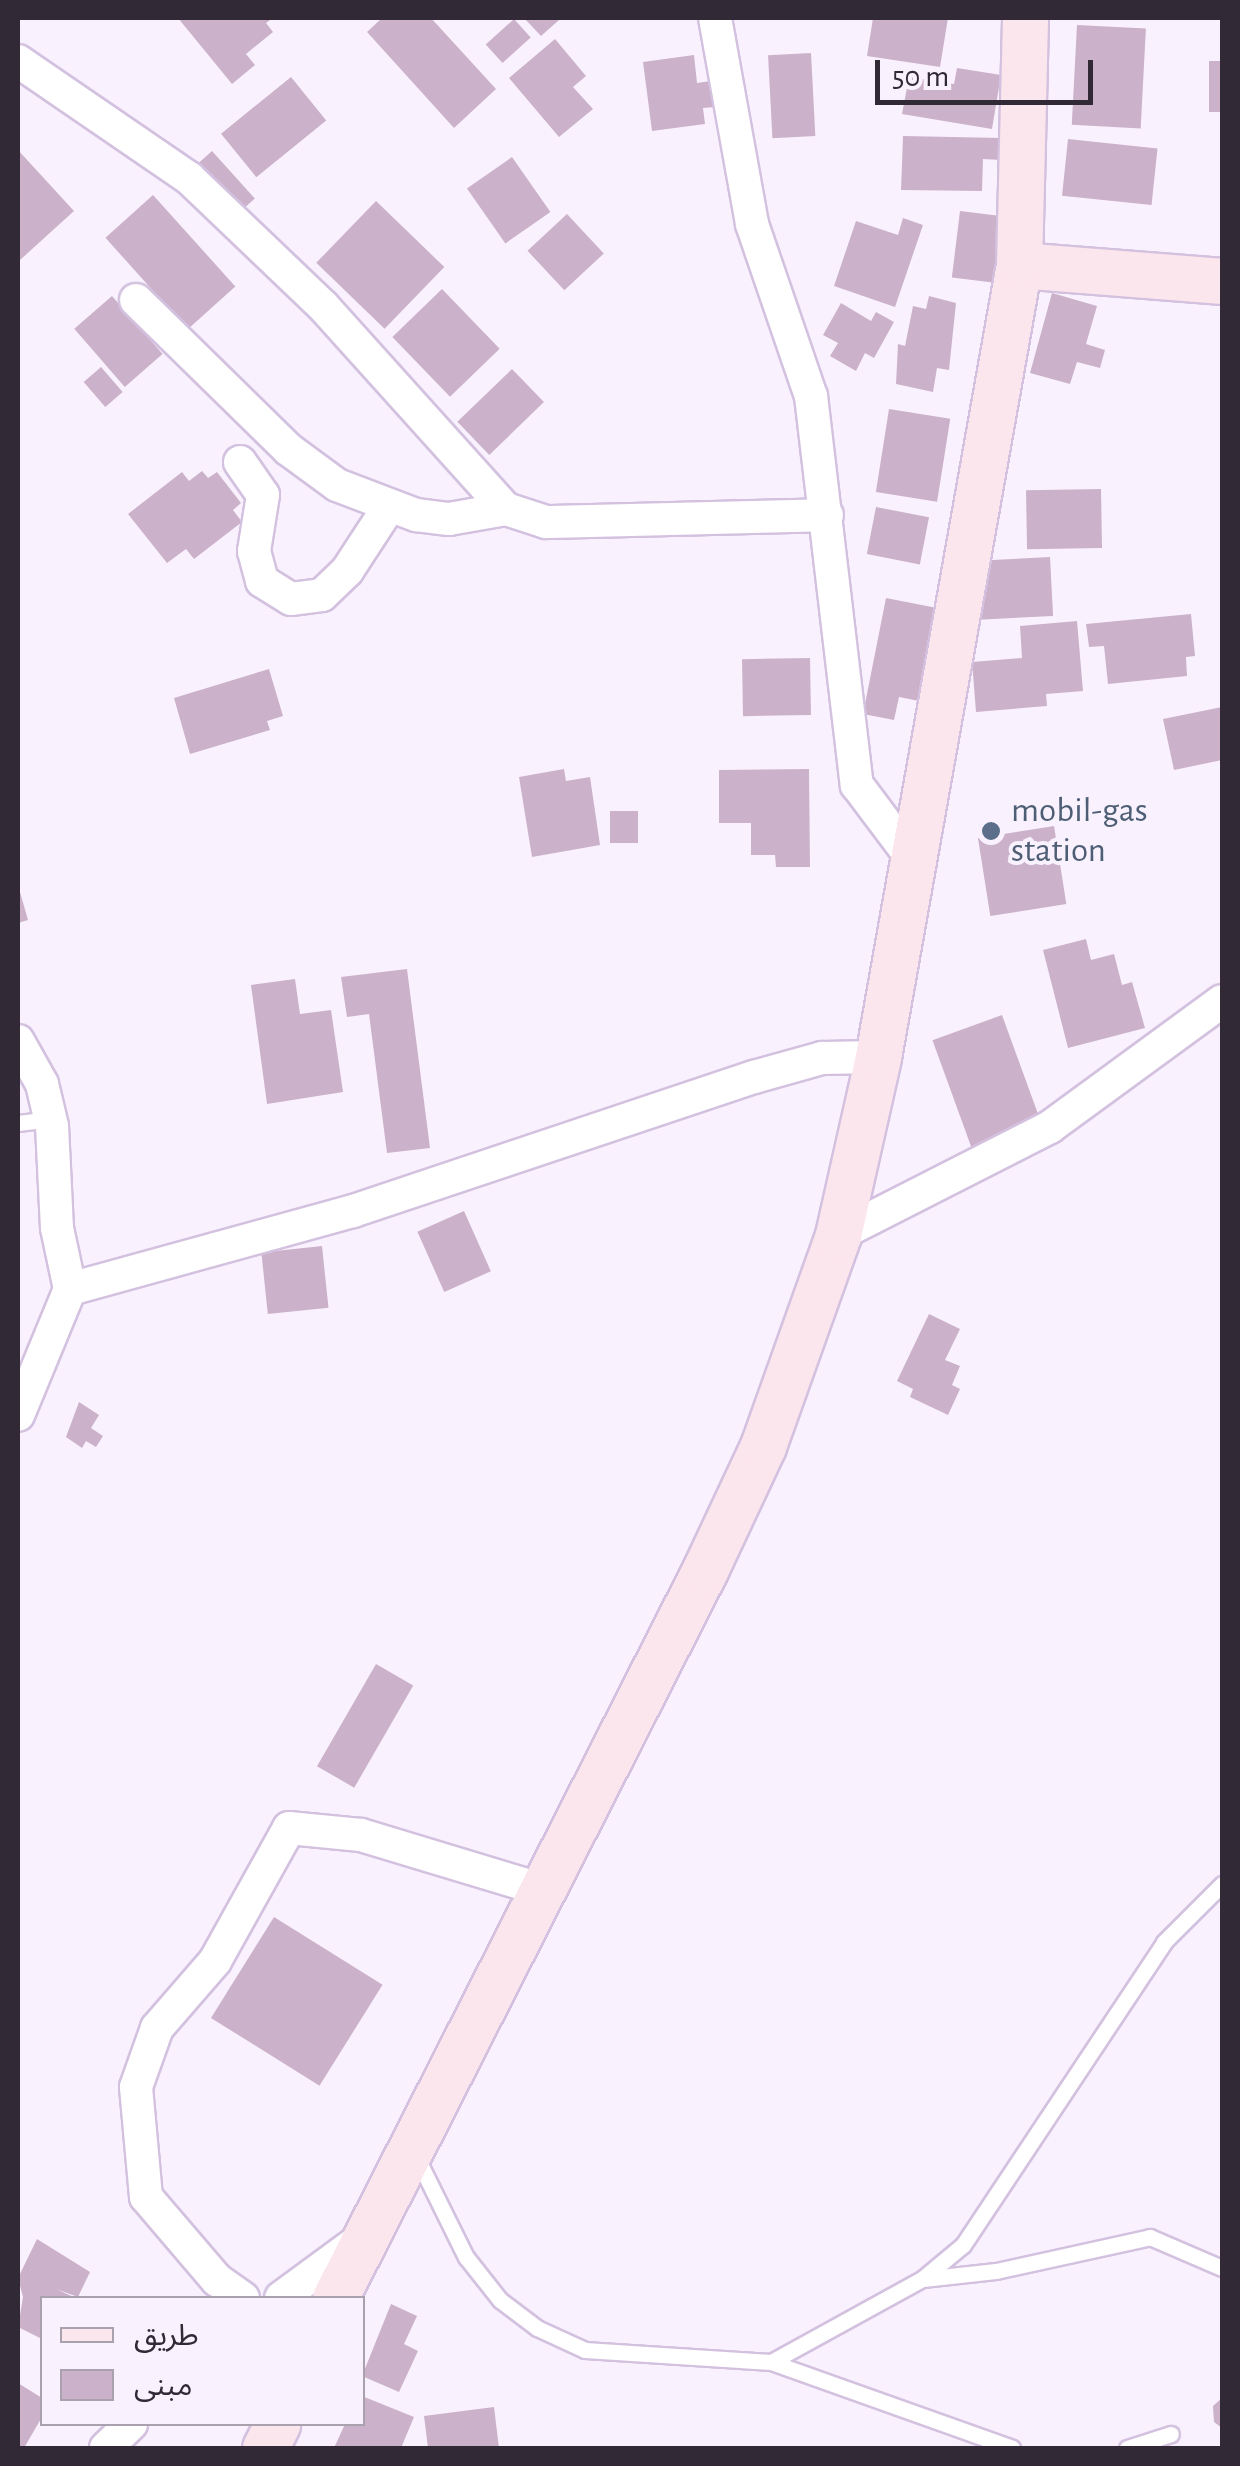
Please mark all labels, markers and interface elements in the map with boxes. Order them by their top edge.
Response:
scale bar [880,40,1098,102]
text: 50 m [892,62,949,92]
place label: mobil-gas station [1011,790,1148,872]
marker: mobil-gas station [980,820,1002,842]
legend [40,2296,365,2426]
text: طريق [134,2321,199,2351]
text: مبنى [134,2371,192,2401]

